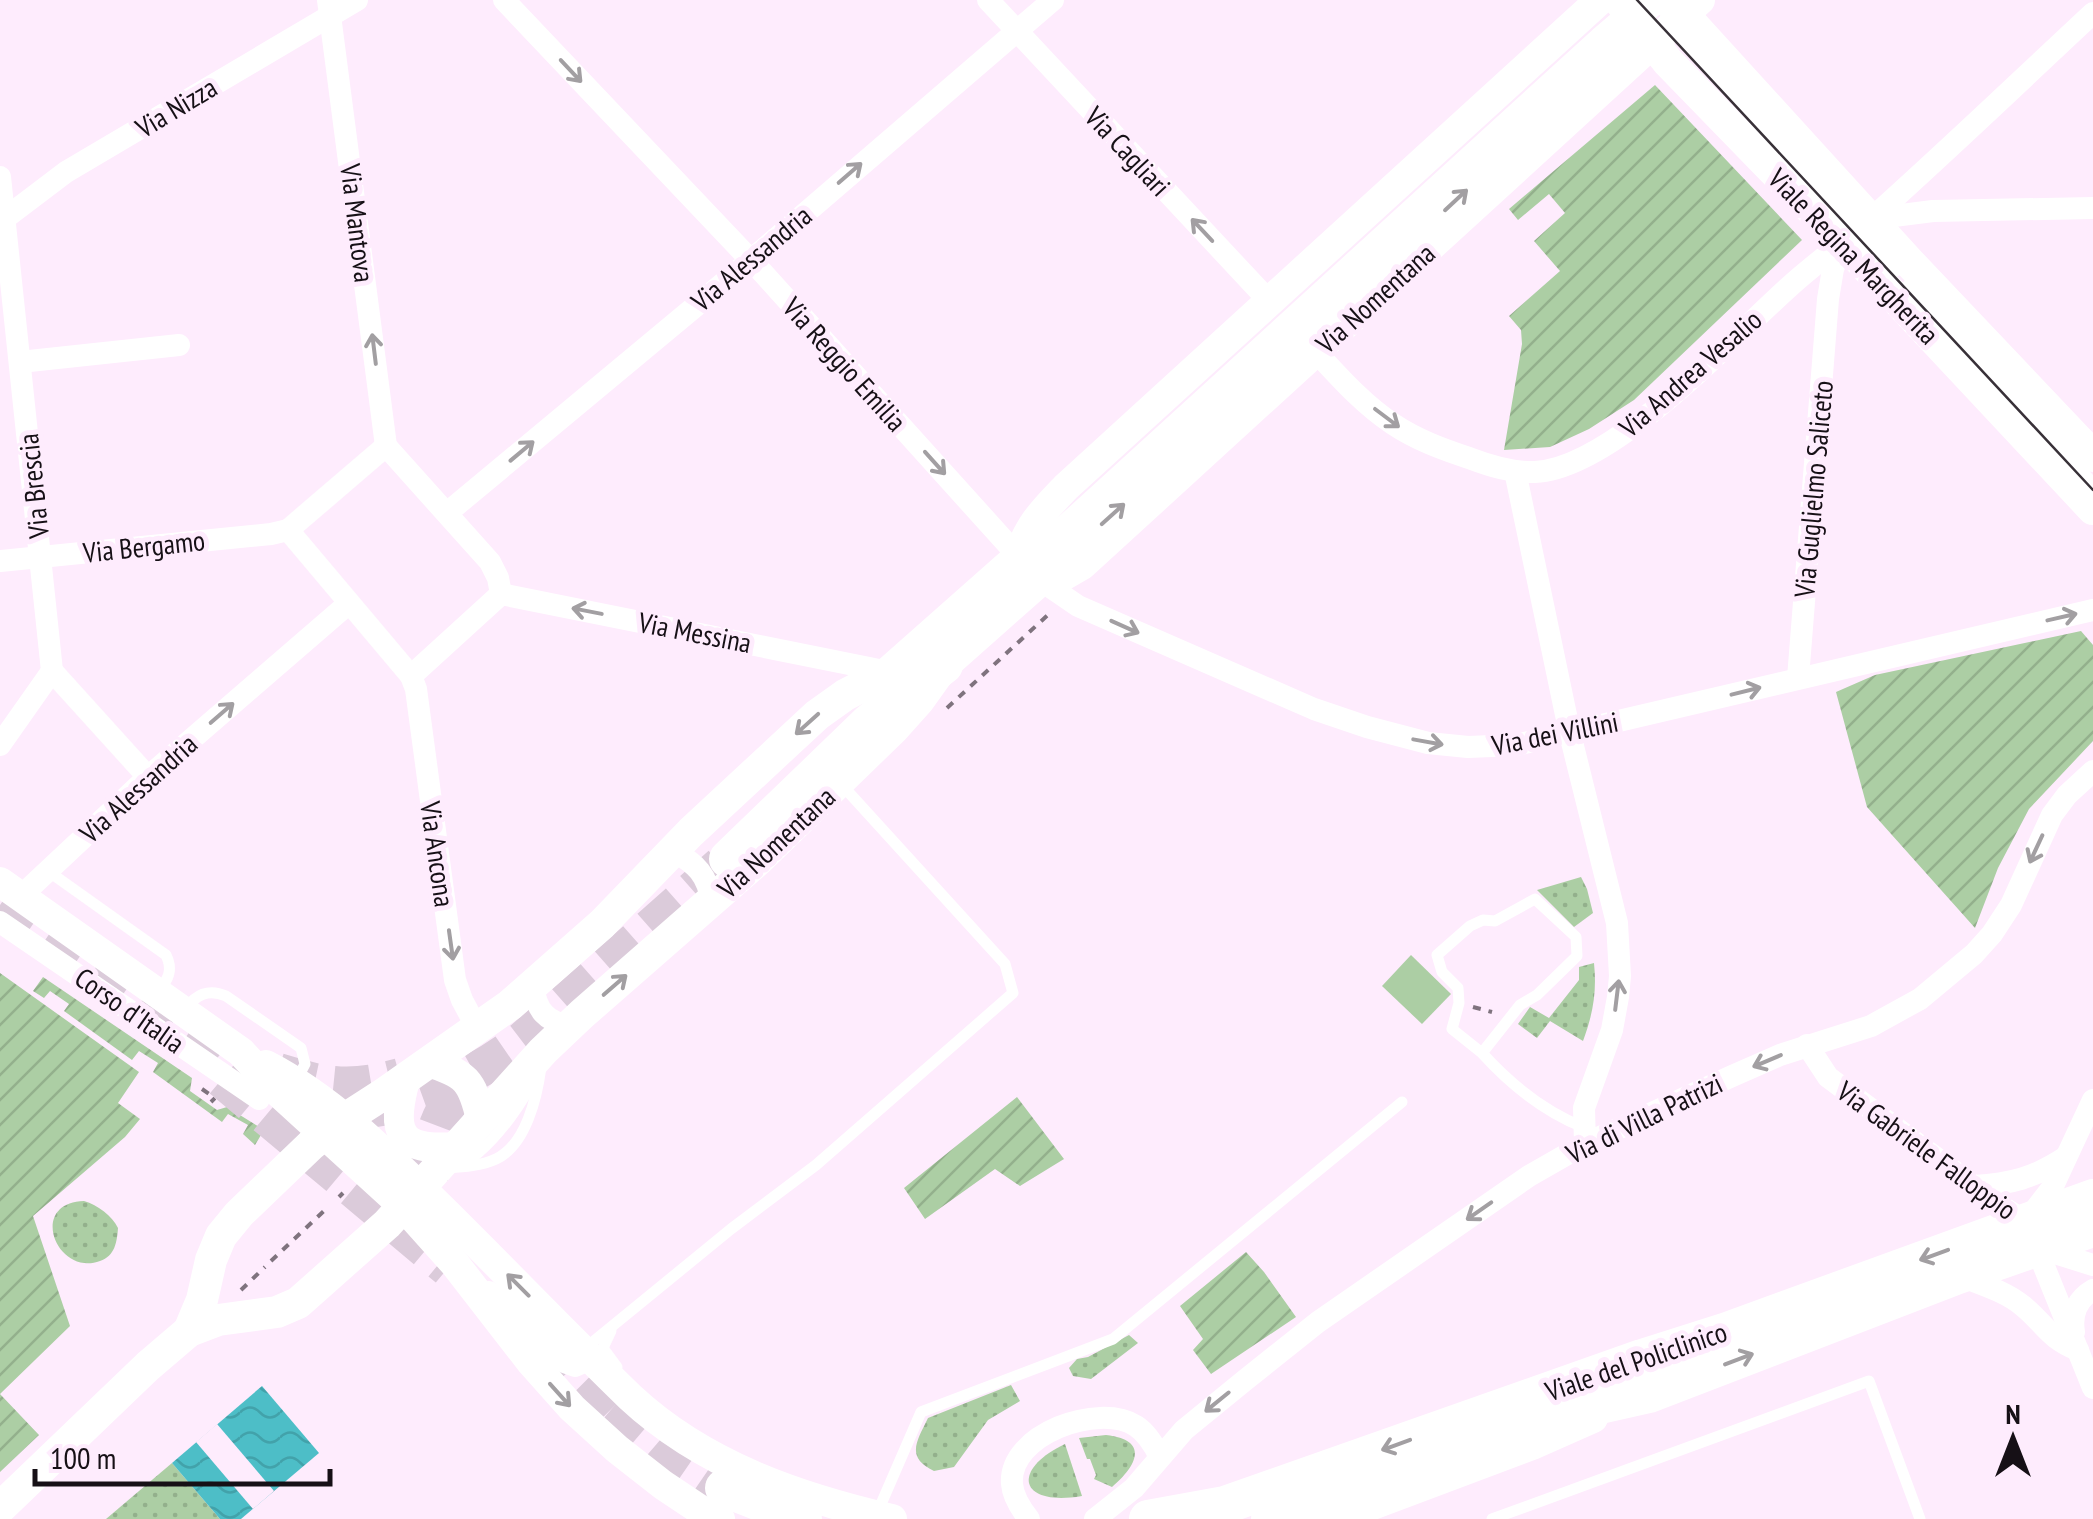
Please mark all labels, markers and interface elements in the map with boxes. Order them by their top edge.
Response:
one-way arrow [559,58,583,82]
street label: Via Nizza [128,68,224,146]
street label: Via Cagliari [1076,98,1179,204]
street label: Viale Regina Margherita [1760,159,1948,352]
street label: Via Mantova [332,161,384,284]
one-way arrow [837,163,863,185]
one-way arrow [1443,189,1468,212]
street label: Via Alessandria [682,197,819,320]
one-way arrow [1191,218,1214,243]
street label: Via Nomentana [1307,235,1442,362]
street label: Via Reggio Emilia [774,288,915,439]
street label: Via Andrea Vesalio [1610,301,1769,446]
one-way arrow [364,333,383,366]
street label: Via Guglielmo Saliceto [1785,379,1841,600]
one-way arrow [1373,408,1400,429]
street label: Via Brescia [9,432,57,541]
one-way arrow [508,440,534,462]
one-way arrow [923,450,946,475]
one-way arrow [1100,503,1125,526]
street label: Via Bergamo [80,521,207,571]
one-way arrow [572,600,604,619]
street label: Via Messina [634,603,755,661]
one-way arrow [2045,607,2077,625]
one-way arrow [1109,619,1140,637]
one-way arrow [1729,681,1761,699]
one-way arrow [209,701,234,724]
street label: Via dei Villini [1488,703,1621,764]
one-way arrow [795,713,820,736]
street label: Via Alessandria [71,725,205,851]
one-way arrow [1411,733,1444,752]
street label: Via Nomentana [709,778,843,907]
street label: Via Ancona [412,798,464,909]
one-way arrow [2026,833,2045,863]
one-way arrow [442,929,460,961]
street label: Corso d'Italia [68,959,192,1061]
one-way arrow [602,974,627,997]
one-way arrow [1608,980,1627,1012]
one-way arrow [1752,1053,1782,1071]
street label: Via di Villa Patrizi [1559,1064,1728,1172]
street label: Via Gabriele Falloppio [1829,1072,2024,1228]
one-way arrow [1466,1200,1493,1221]
one-way arrow [1919,1247,1950,1265]
one-way arrow [506,1274,530,1298]
street label: Viale del Policlinico [1539,1313,1732,1410]
one-way arrow [1724,1348,1754,1366]
one-way arrow [548,1382,571,1407]
north arrow [1963,1389,2063,1489]
one-way arrow [1204,1391,1230,1413]
text: N [2005,1395,2021,1432]
scale bar [35,1424,330,1486]
one-way arrow [1381,1437,1413,1455]
text: 100 m [50,1438,116,1477]

